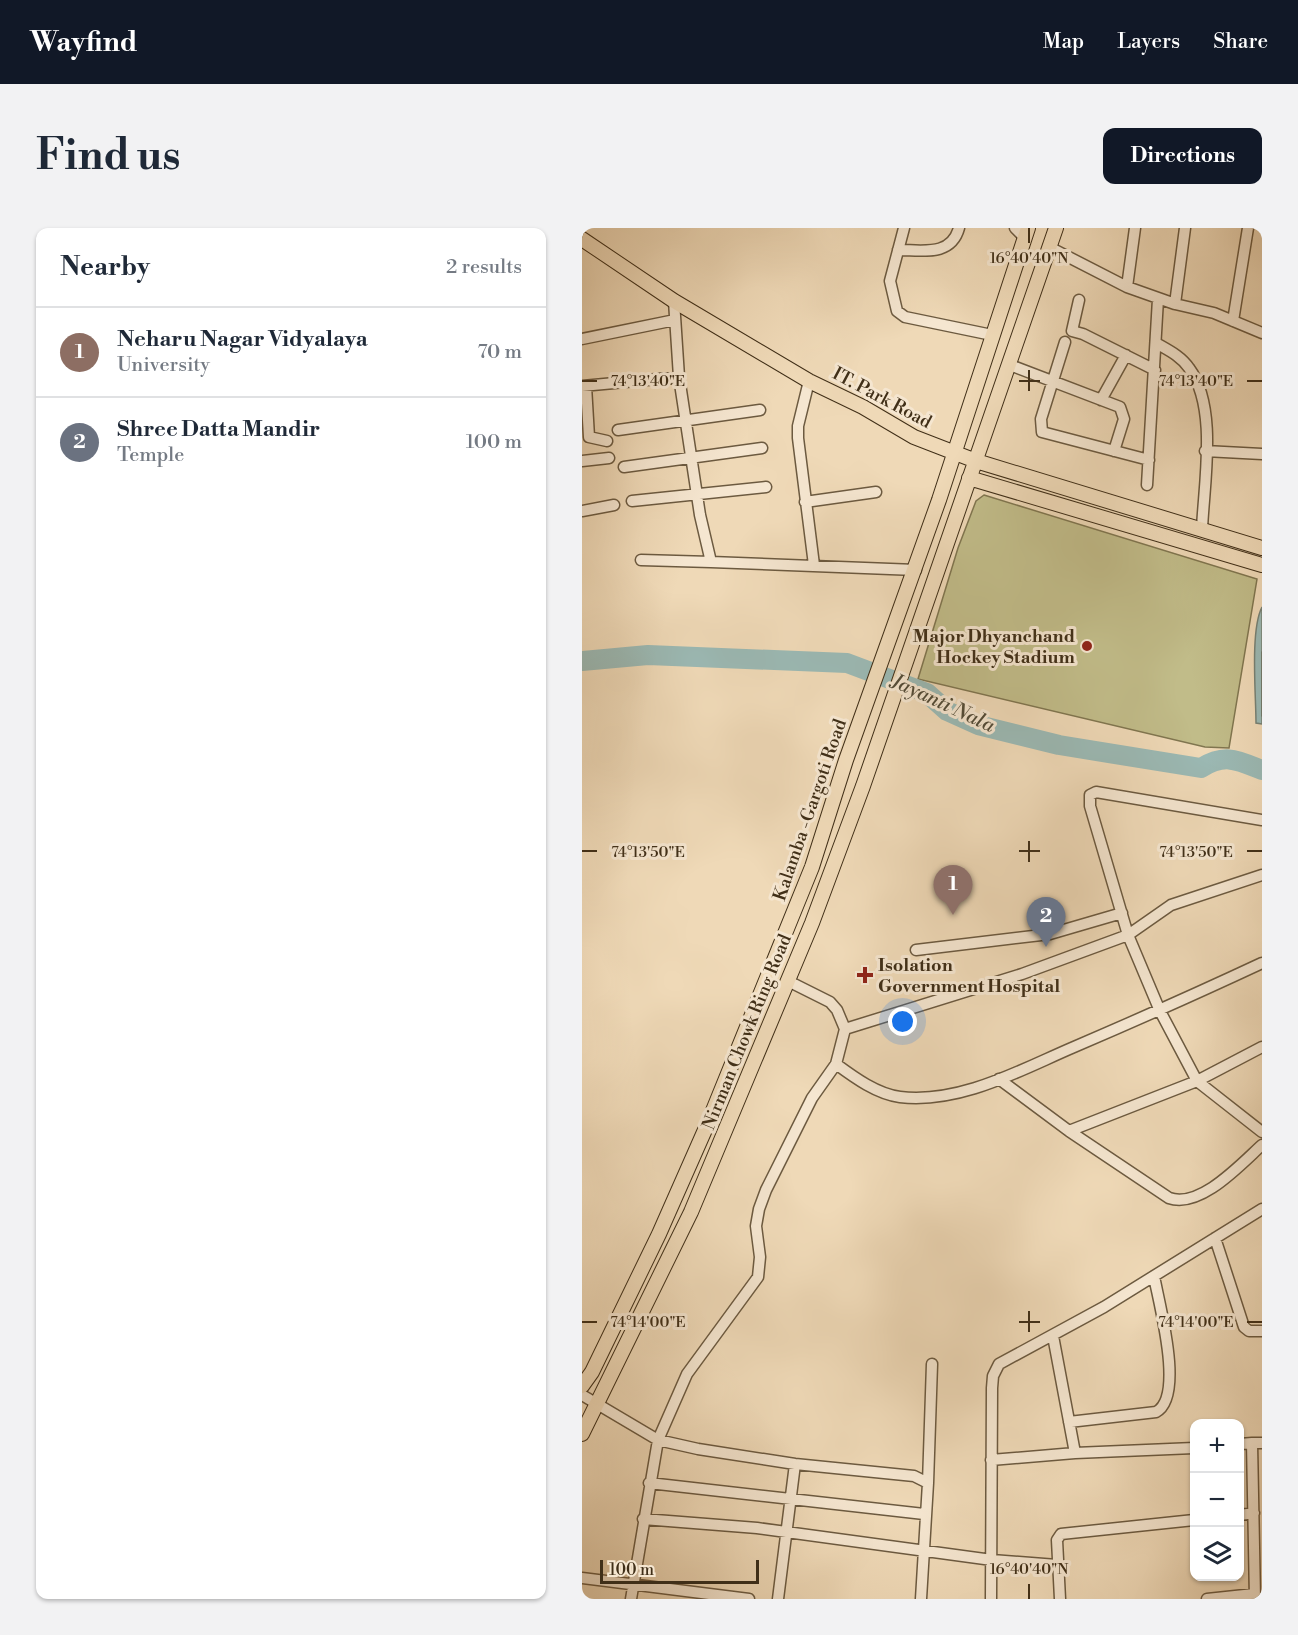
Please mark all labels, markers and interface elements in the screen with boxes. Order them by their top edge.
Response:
text: Wayfind [30,25,138,60]
text: Map [1043,29,1084,55]
text: Layers [1117,29,1180,55]
text: Share [1213,29,1268,55]
button: Directions [1103,128,1262,184]
text: Find us [36,130,180,183]
text: 16°40'40"N [990,249,1068,268]
text: Nearby [60,251,150,283]
text: 2 results [446,255,522,280]
text: Neharu Nagar Vidyalaya [117,326,368,353]
text: 1 [75,340,84,365]
text: 70 m [478,340,522,365]
text: University [117,353,210,378]
street label: IT. Park Road [828,362,936,434]
text: 74°13'40"E [611,372,685,391]
text: 74°13'40"E [1159,372,1233,391]
text: Shree Datta Mandir [117,416,320,443]
text: 2 [73,430,86,455]
text: 100 m [466,430,522,455]
text: Temple [117,443,184,468]
place label: Major Dhyanchand Hockey Stadium [913,625,1076,669]
marker: Major Dhyanchand Hockey Stadium [1080,639,1094,653]
water label: Jayanti Nala [886,668,999,739]
street label: Kalamba -Gargoti Road [768,715,852,904]
text: 74°13'50"E [611,843,685,862]
text: 74°13'50"E [1159,843,1233,862]
pin: 1 [934,866,973,915]
pin: 2 [1026,898,1066,947]
street label: Nirman Chowk Ring Road [697,930,797,1133]
place label: Isolation Government Hospital [878,954,1060,998]
marker: Isolation Government Hospital [856,966,874,984]
your location [888,1007,917,1036]
text: 74°14'00"E [610,1313,686,1332]
text: 74°14'00"E [1158,1313,1234,1332]
map controls [1190,1419,1244,1581]
button: + [1190,1419,1244,1473]
button: − [1190,1473,1244,1527]
button: layers [1190,1527,1244,1581]
scale bar [600,1557,759,1584]
text: 100 m [609,1560,654,1580]
text: 16°40'40"N [990,1560,1068,1579]

